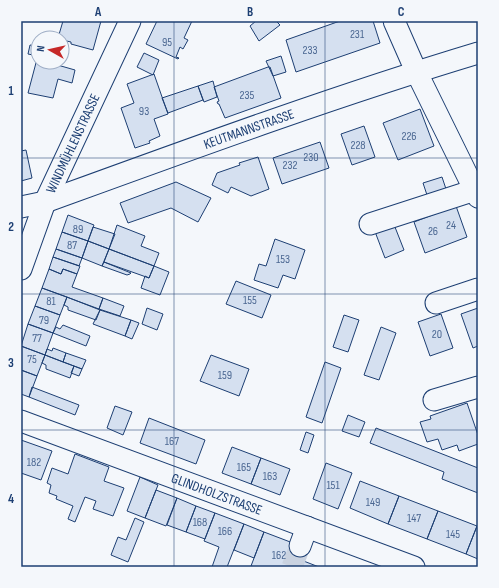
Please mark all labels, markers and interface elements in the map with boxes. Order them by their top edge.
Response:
text: A [94,4,102,20]
text: B [247,4,253,20]
text: C [398,4,405,20]
house number: 231 [350,27,365,42]
north arrow [30,30,70,70]
house number: 95 [162,35,172,50]
house number: 233 [302,43,318,58]
text: N [34,45,47,52]
text: 1 [8,83,14,99]
house number: 235 [240,88,255,103]
street label: WINDMÜHLENSTRASSE [42,91,103,196]
house number: 93 [139,104,149,119]
street label: KEUTMANNSTRASSE [201,105,296,152]
house number: 226 [401,129,417,144]
house number: 228 [350,138,366,153]
house number: 230 [303,150,319,165]
house number: 232 [283,158,298,173]
house number: 24 [446,218,456,233]
text: 2 [8,219,14,235]
house number: 89 [73,222,83,237]
house number: 26 [428,224,438,239]
house number: 87 [67,238,77,253]
house number: 153 [276,252,290,267]
house number: 155 [243,293,257,308]
house number: 81 [46,294,57,309]
house number: 79 [39,313,49,328]
house number: 20 [432,327,442,342]
house number: 77 [32,331,42,346]
house number: 75 [27,352,37,367]
text: 3 [8,355,14,371]
house number: 159 [218,368,232,383]
house number: 167 [165,434,179,449]
house number: 182 [27,455,41,470]
house number: 165 [237,460,251,475]
street label: GLINDHOLZSTRASSE [169,469,265,518]
house number: 163 [263,469,277,484]
house number: 151 [326,478,340,493]
text: 4 [8,491,14,507]
house number: 149 [366,495,380,510]
house number: 147 [407,511,421,526]
house number: 168 [193,515,207,530]
house number: 166 [218,524,232,539]
house number: 145 [446,527,460,542]
house number: 162 [272,548,286,563]

